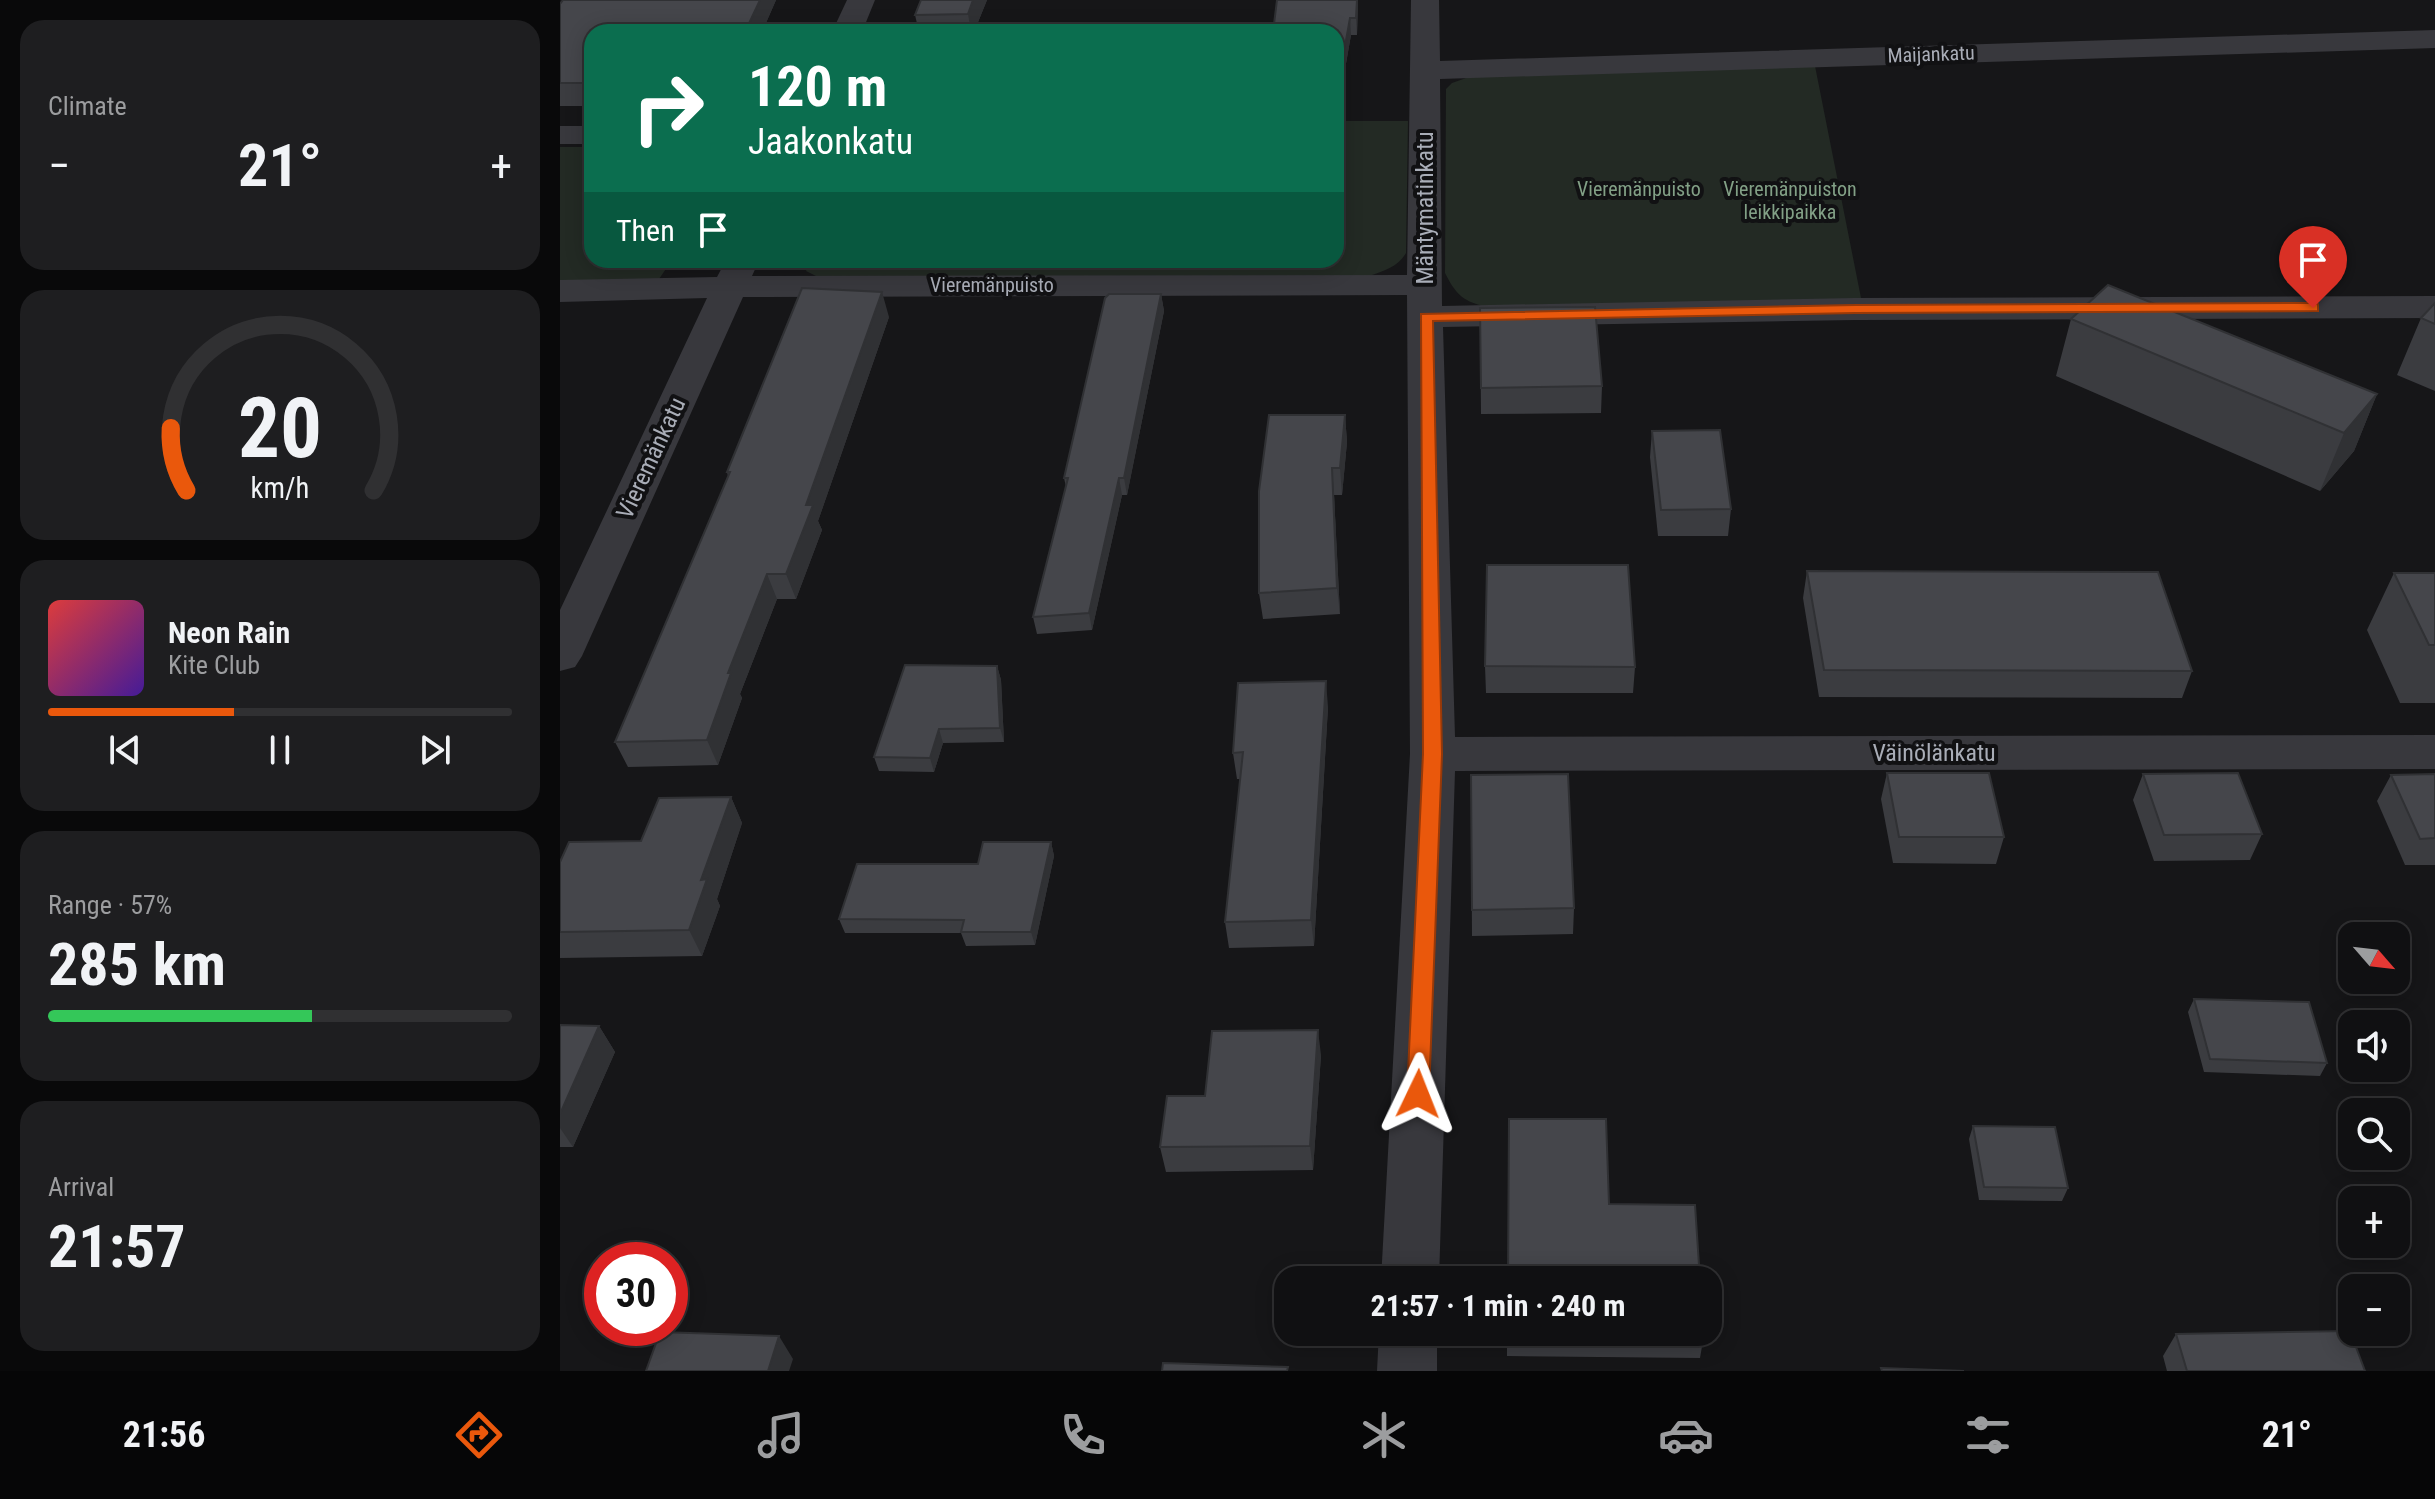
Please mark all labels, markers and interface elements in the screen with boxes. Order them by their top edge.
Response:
street label: Maijankatu [1887,40,1975,68]
text: 120 m [748,54,887,120]
icon: right [616,56,720,160]
text: Climate [48,91,127,121]
text: Jaakonkatu [748,121,913,163]
text: 21° [238,130,322,201]
street label: Mäntymatinkatu [1411,131,1439,285]
text: − [48,140,70,192]
text: + [490,140,512,192]
park label: Vieremänpuisto [1577,177,1701,201]
park label: Vieremänpuiston leikkipaikka [1723,177,1857,224]
icon: arrive [691,208,735,252]
text: Then [616,213,675,248]
pin [2279,226,2347,308]
icon: arrive [2291,238,2335,282]
street label: Vieremänpuisto [930,273,1054,297]
text: 20 [238,380,322,477]
street label: Vieremänkatu [611,393,691,523]
text: km/h [251,471,309,505]
text: Neon Rain [168,615,290,650]
text: Kite Club [168,650,260,680]
icon: previous [103,728,147,772]
icon: pause [258,728,302,772]
icon: next [413,728,457,772]
street label: Väinölänkatu [1872,739,1996,767]
text: Range · 57% [48,890,172,920]
north arrow [2338,922,2410,994]
map controls [2338,922,2410,1346]
text: 285 km [48,929,226,1000]
button: sound [2338,1010,2410,1082]
position arrow [1376,1052,1460,1136]
button: search [2338,1098,2410,1170]
text: Arrival [48,1172,114,1202]
button: + [2338,1186,2410,1258]
text: 21:57 [48,1211,186,1282]
speed limit sign: 30 [584,1242,688,1346]
button: − [2338,1274,2410,1346]
text: 21:57 · 1 min · 240 m [1371,1288,1625,1323]
icon: directions [451,1407,507,1463]
icon: music [753,1407,809,1463]
icon: phone [1055,1407,1111,1463]
icon: climate [1356,1407,1412,1463]
icon: car [1658,1407,1714,1463]
icon: filters [1960,1407,2016,1463]
text: 21:56 [123,1414,205,1456]
text: 21° [2262,1414,2312,1456]

